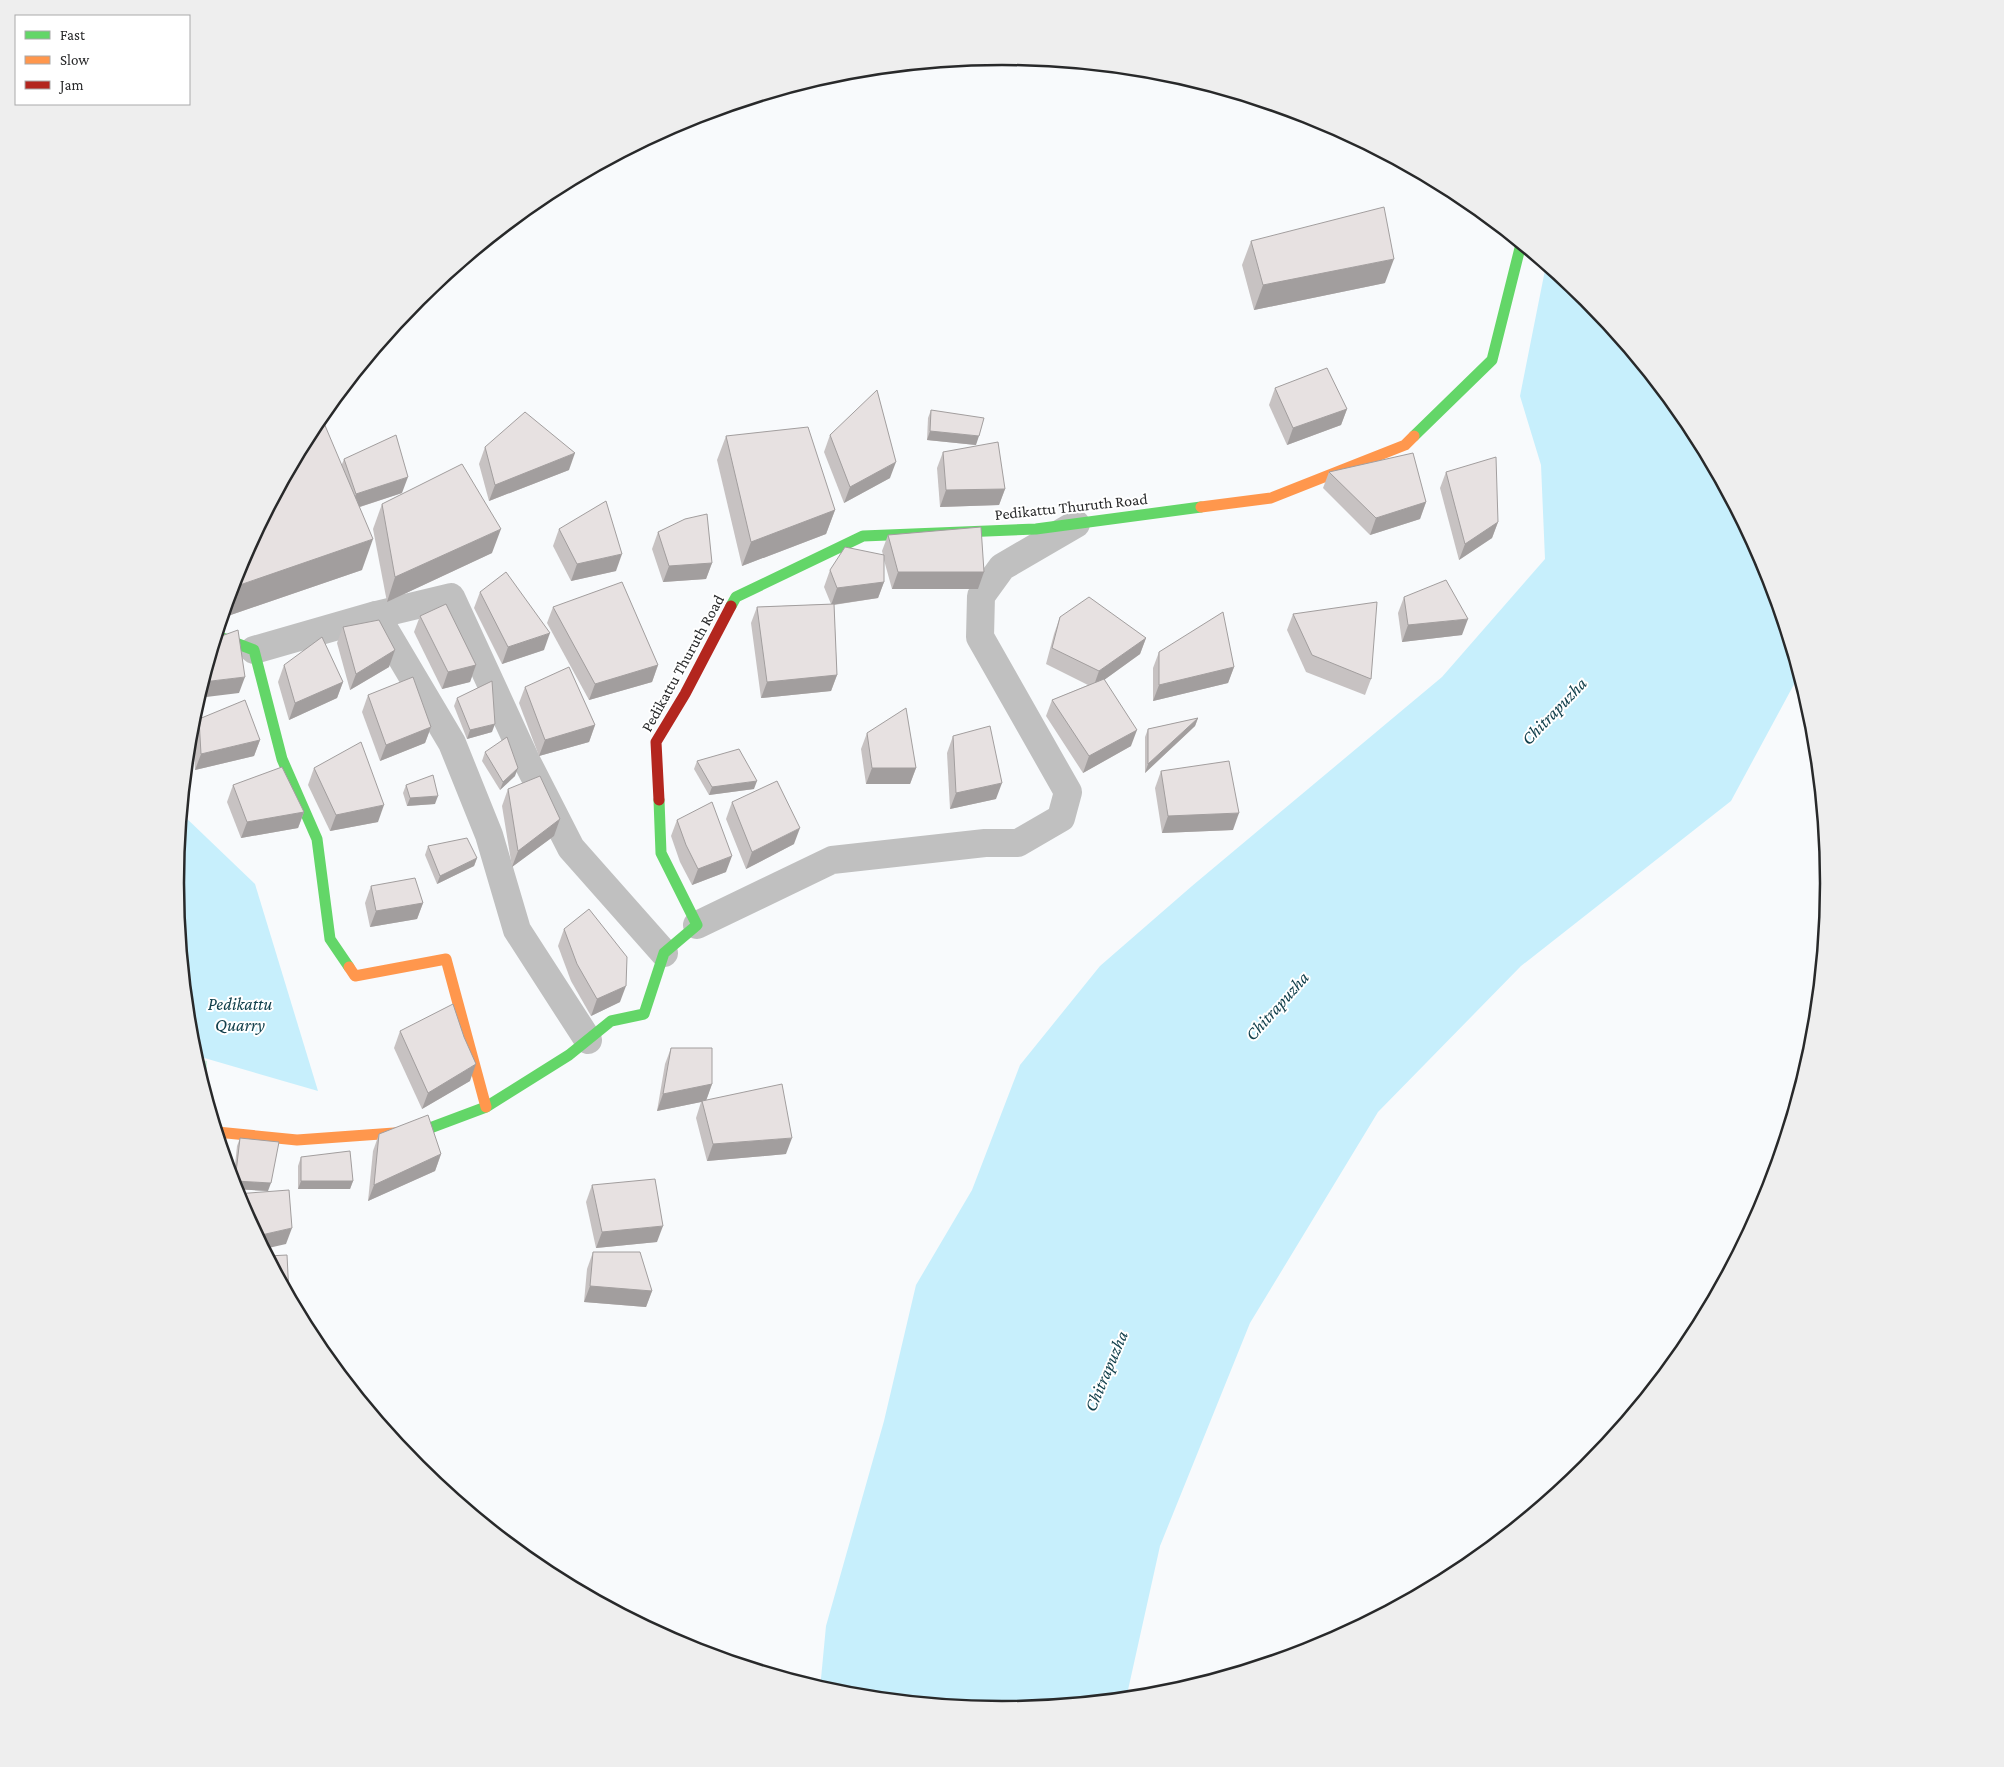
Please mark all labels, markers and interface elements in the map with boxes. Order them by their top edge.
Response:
legend [15,15,190,105]
text: Fast [60,27,86,43]
text: Slow [60,52,90,68]
text: Jam [58,77,83,94]
street label: Pedikattu Thuruth Road [994,490,1149,523]
street label: Pedikattu Thuruth Road [638,591,727,735]
water label: Chitrapuzha [1517,673,1591,749]
water label: Chitrapuzha [1241,967,1313,1044]
water label: Pedikattu Quarry [208,994,272,1035]
water label: Chitrapuzha [1080,1327,1132,1414]

